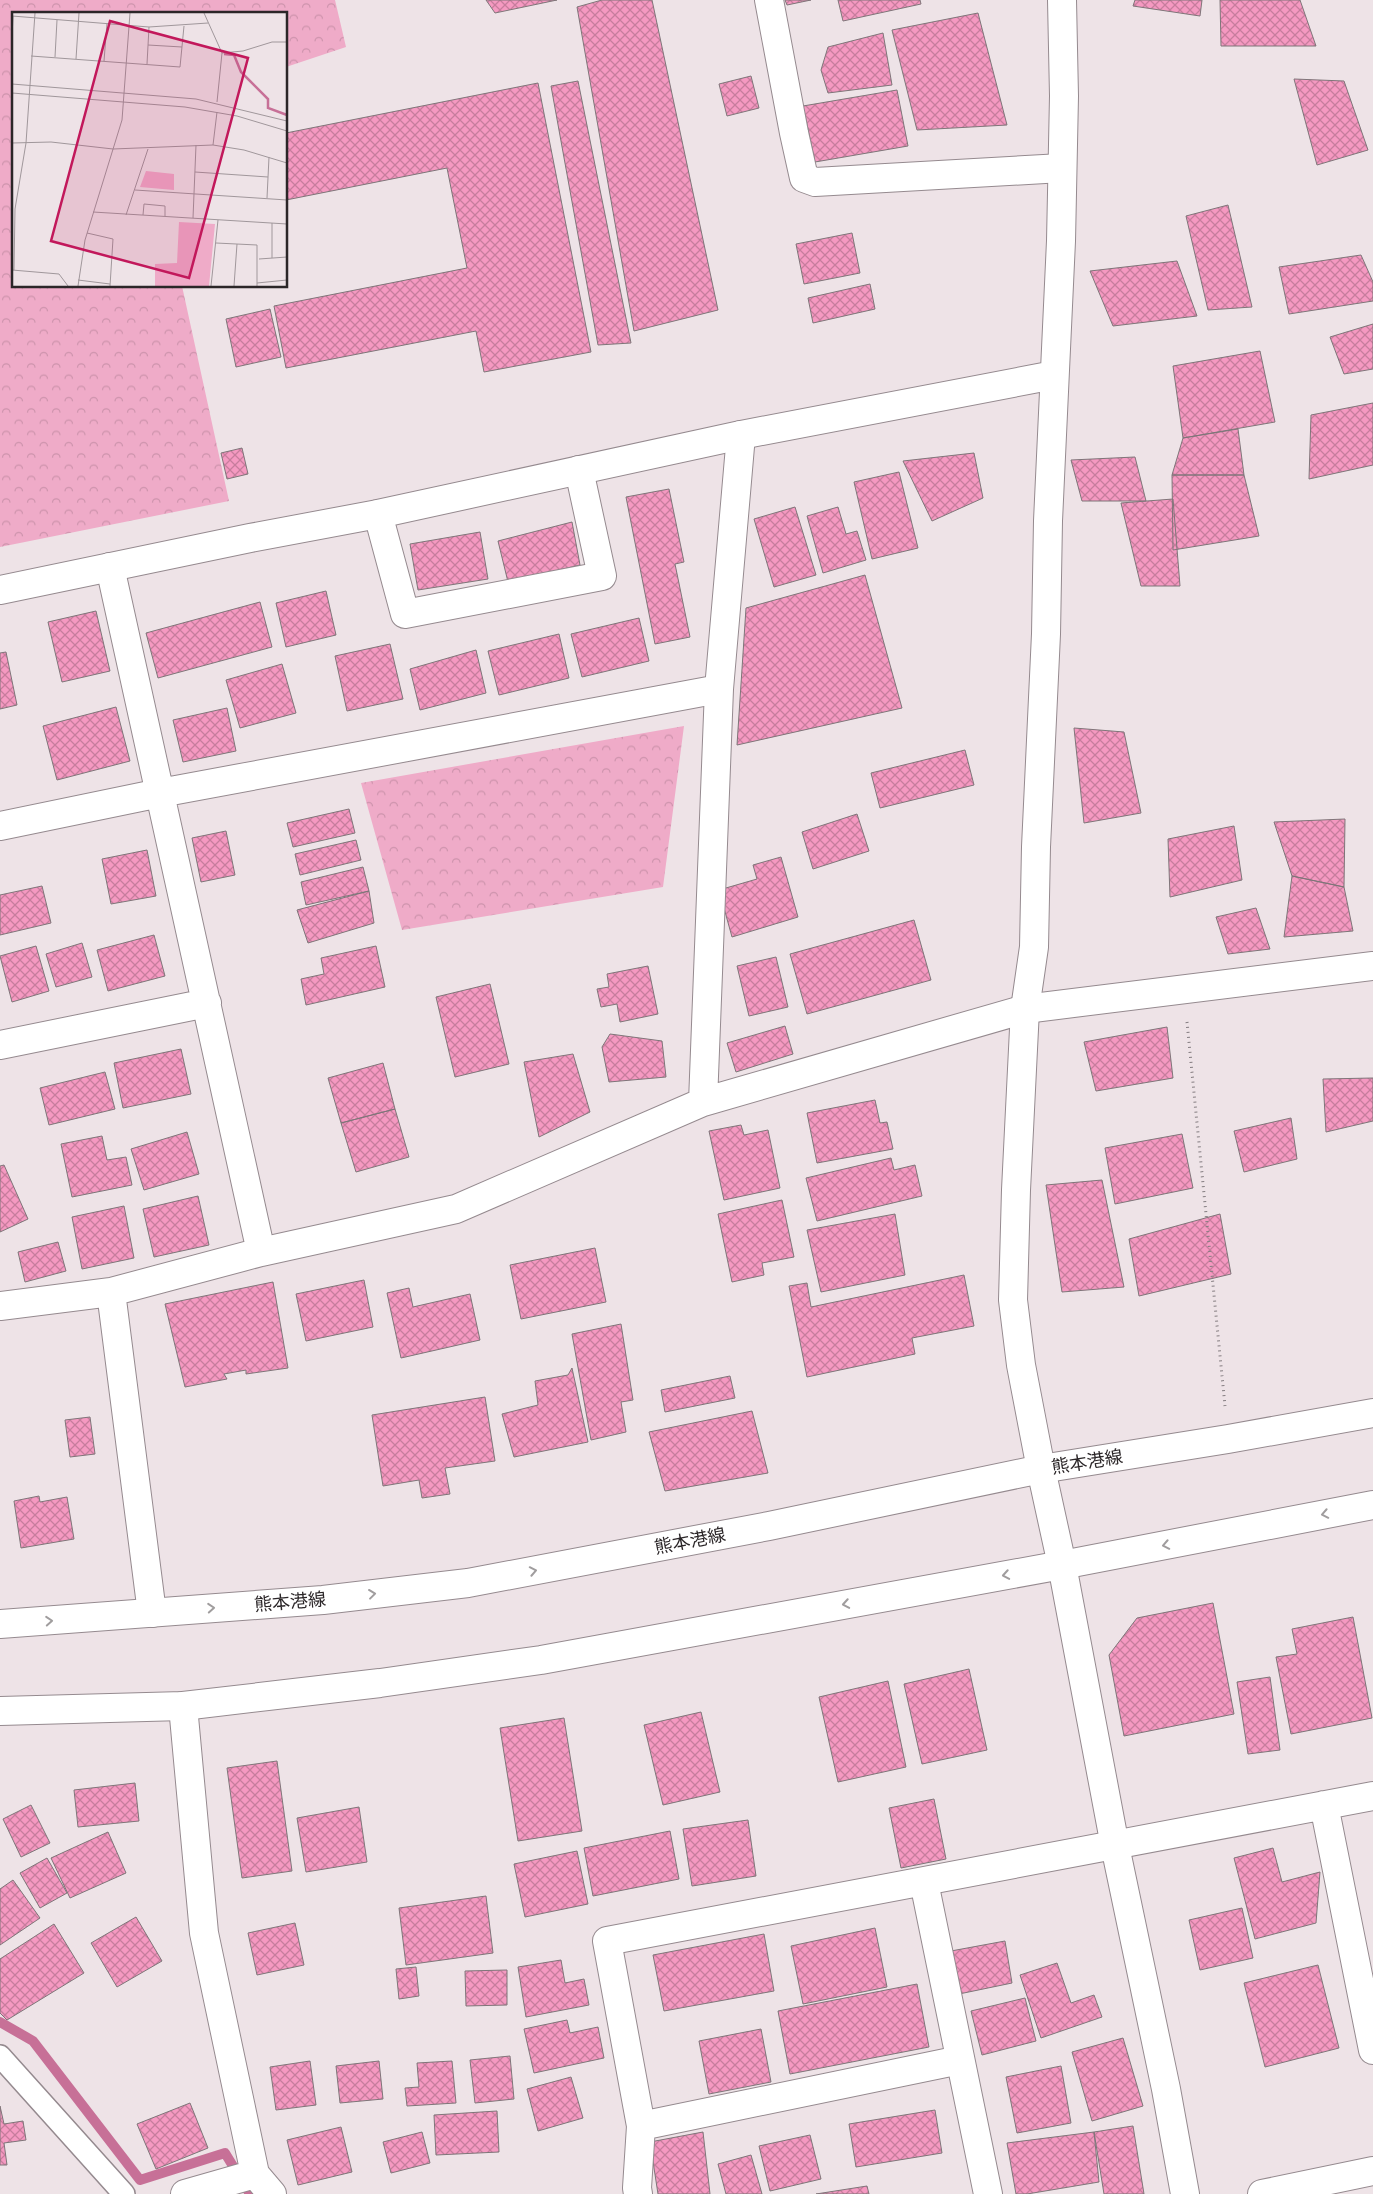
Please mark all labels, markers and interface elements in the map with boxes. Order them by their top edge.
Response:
inset map [12,12,288,288]
street label: 熊本港線 [1050,1446,1124,1478]
one-way arrow [1321,1509,1330,1519]
street label: 熊本港線 [653,1523,727,1559]
one-way arrow [1161,1539,1170,1550]
one-way arrow [529,1566,538,1576]
one-way arrow [1002,1570,1010,1580]
street label: 熊本港線 [253,1588,327,1616]
one-way arrow [369,1589,377,1600]
one-way arrow [842,1599,850,1609]
one-way arrow [207,1603,215,1614]
one-way arrow [45,1615,53,1626]

